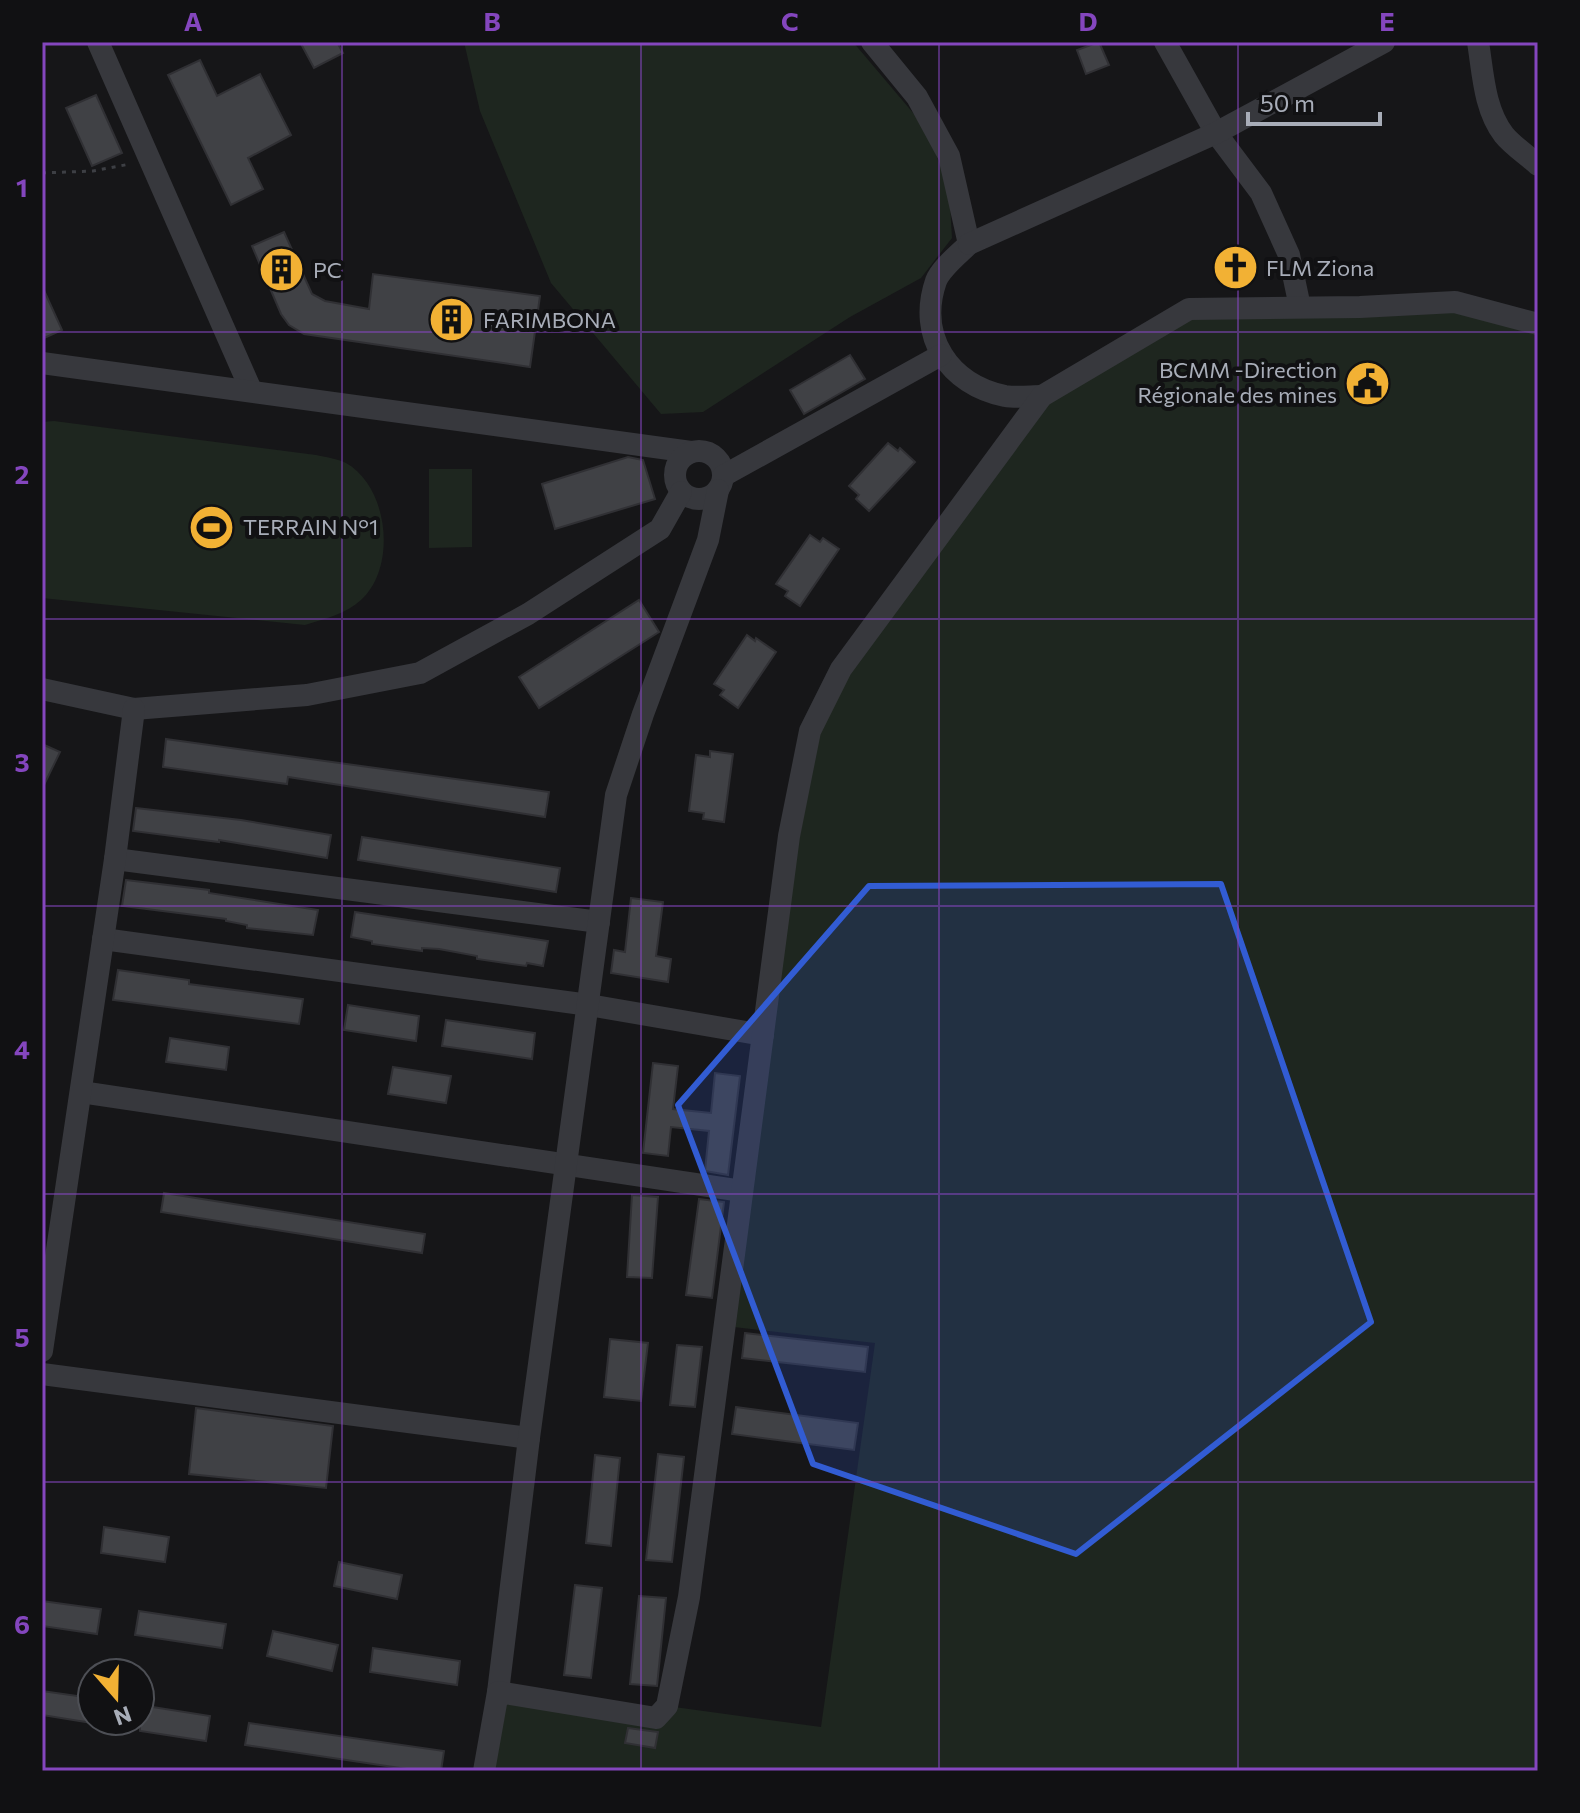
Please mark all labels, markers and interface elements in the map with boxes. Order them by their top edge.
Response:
text: A [184,5,203,36]
text: B [483,5,501,36]
text: C [781,5,799,36]
text: D [1078,5,1098,36]
text: E [1379,5,1395,36]
scale bar [1248,76,1380,126]
text: 50 m [1260,88,1315,117]
text: 1 [16,171,28,202]
church icon: FLM Ziona [1211,244,1259,292]
building icon: PC [258,246,306,294]
place label: FLM Ziona [1266,254,1374,281]
place label: PC [313,256,342,283]
building icon: FARIMBONA [428,296,476,344]
place label: FARIMBONA [483,306,616,333]
place label: BCMM -Direction Régionale des mines [1138,356,1337,408]
public building icon: BCMM -Direction Régionale des mines [1344,359,1392,407]
text: 2 [15,458,29,489]
sports icon: TERRAIN N°1 [188,503,236,551]
place label: TERRAIN N°1 [243,513,378,540]
text: 3 [14,746,30,777]
text: 4 [14,1033,30,1064]
text: 5 [14,1321,30,1352]
text: 6 [14,1608,30,1639]
north arrow [76,1657,156,1737]
text: N [111,1701,135,1732]

